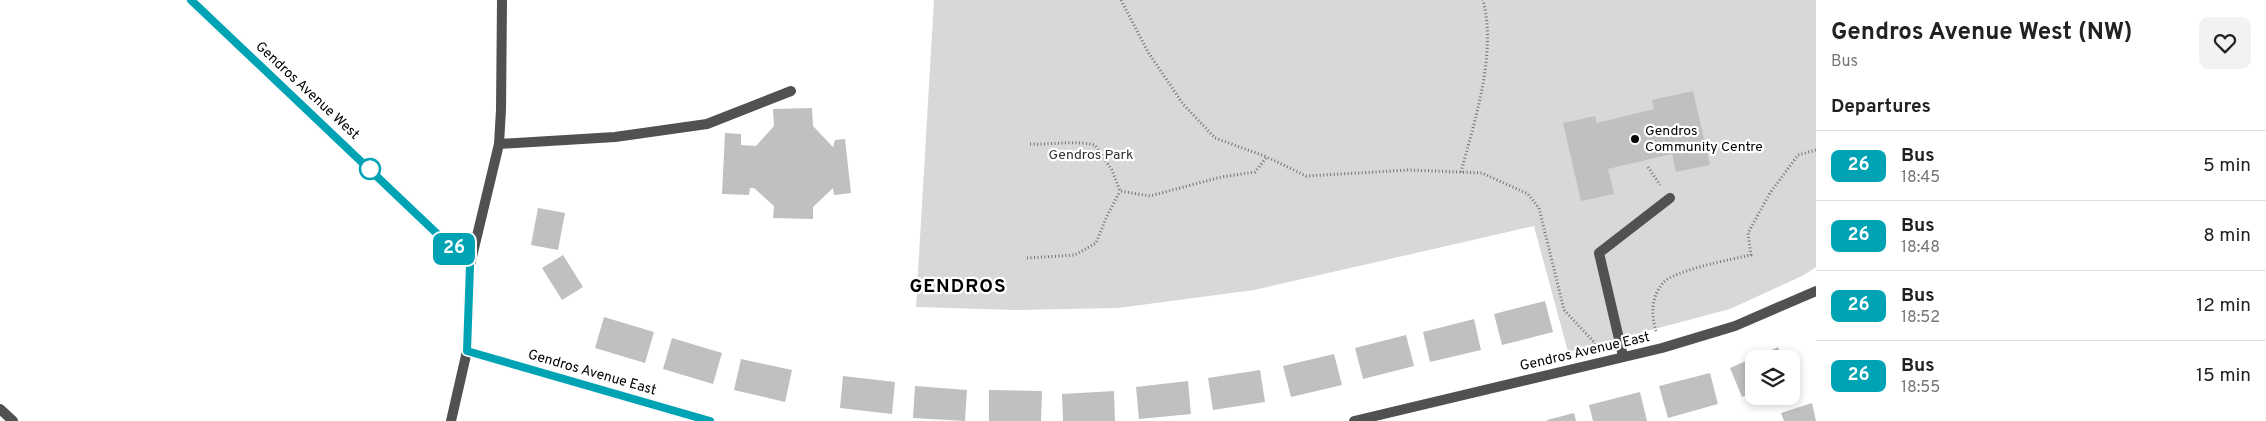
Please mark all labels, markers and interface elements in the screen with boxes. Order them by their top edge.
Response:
button: heart [2199,17,2251,69]
text: Gendros Avenue West (NW) [1831,18,2133,48]
street label: Gendros Avenue West [252,38,362,144]
text: Bus [1831,52,1858,72]
text: Departures [1831,95,1931,119]
place label: Gendros Community Centre [1645,123,1763,156]
marker: Gendros Community Centre [1629,133,1641,145]
text: Bus [1901,144,1935,168]
park label: Gendros Park [1049,147,1133,164]
text: 26 [1847,154,1870,177]
text: 5 min [2203,154,2251,178]
unlabelled marker [359,158,381,180]
text: 18:45 [1901,168,1940,188]
text: Bus [1901,214,1935,238]
text: 26 [1847,224,1870,247]
text: 8 min [2203,224,2251,248]
line badge: 26 [432,233,476,265]
text: 26 [443,237,465,260]
text: 18:48 [1901,238,1940,258]
district label: GENDROS [909,275,1007,299]
text: Bus [1901,284,1935,308]
text: 26 [1847,294,1870,317]
text: 12 min [2196,294,2251,318]
text: 18:52 [1901,308,1940,328]
street label: Gendros Avenue East [1518,329,1652,375]
street label: Gendros Avenue East [526,347,658,399]
map controls [1745,350,1800,405]
button: layers [1745,350,1800,405]
text: Bus [1901,354,1935,378]
text: 26 [1847,364,1870,387]
text: 15 min [2196,364,2251,388]
text: 18:55 [1901,378,1940,398]

